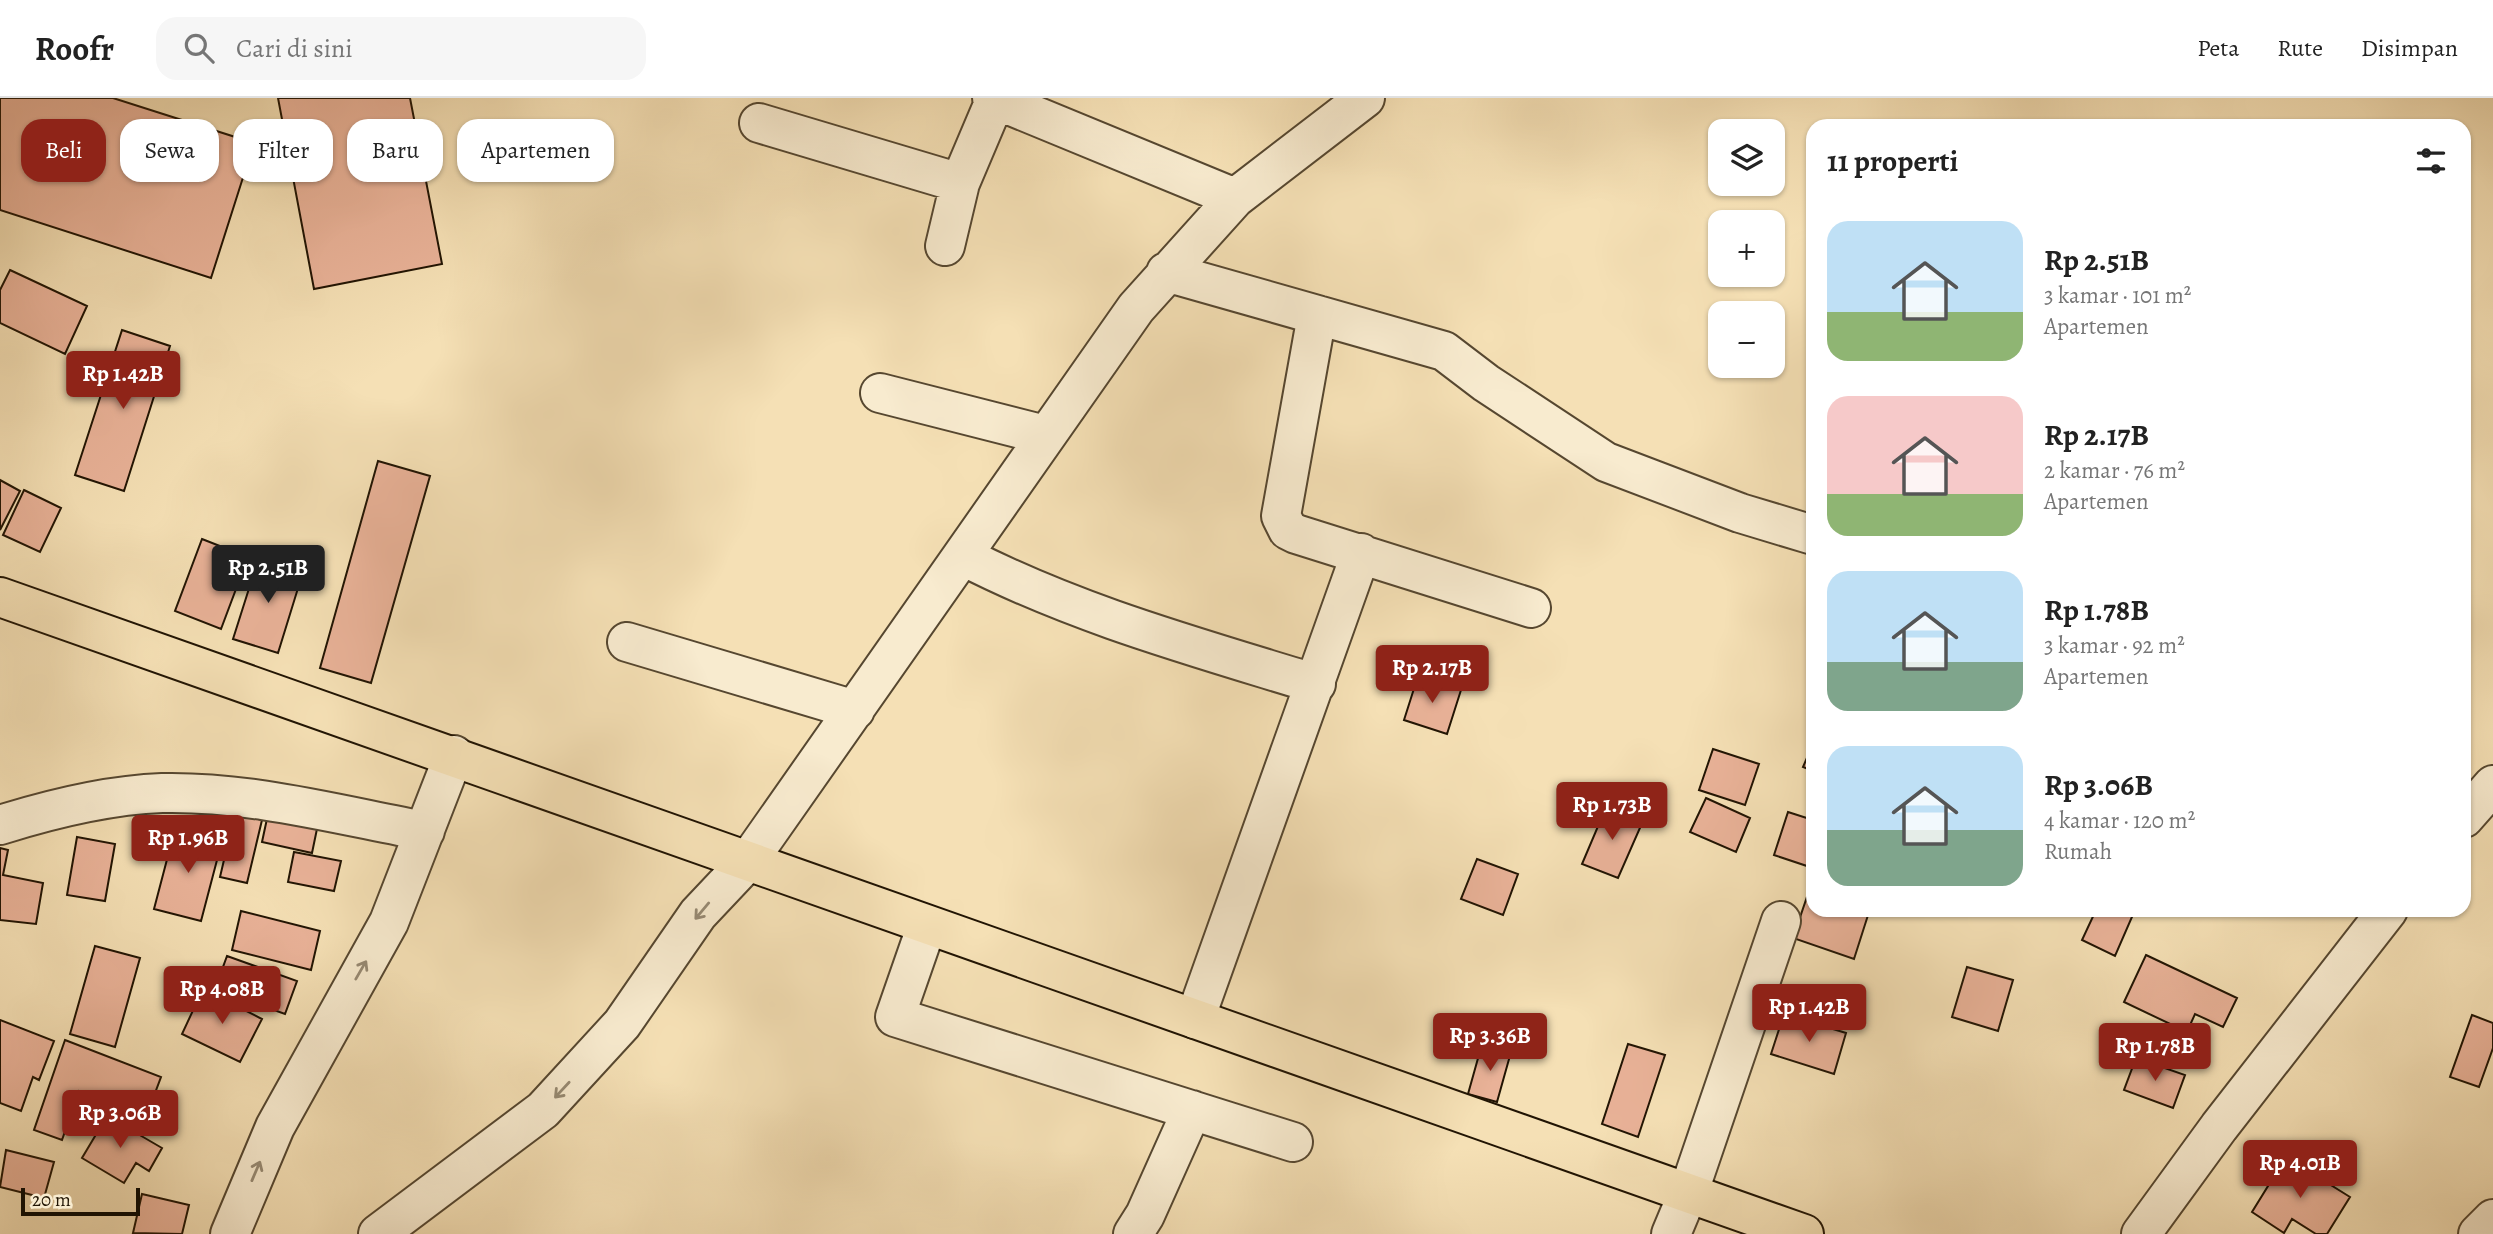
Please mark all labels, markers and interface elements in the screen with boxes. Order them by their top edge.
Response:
search box [156,17,646,80]
text: Roofr [35,26,114,71]
icon: search [180,29,218,67]
text: Cari di sini [236,31,353,66]
text: Peta [2197,32,2239,64]
text: Rute [2277,32,2323,64]
text: Disimpan [2361,32,2458,64]
chip: Beli [21,119,106,182]
chip: Sewa [120,119,219,182]
chip: Filter [233,119,333,182]
chip: Baru [347,119,443,182]
chip: Apartemen [457,119,614,182]
map controls [1708,119,1785,378]
button: layers [1708,119,1785,196]
text: 11 properti [1827,141,1958,181]
icon: filters [2412,142,2450,180]
button: + [1708,210,1785,287]
text: Rp 2.51B [2044,240,2149,280]
icon: home [1883,249,1967,333]
text: 3 kamar · 101 m² [2044,280,2191,311]
button: − [1708,301,1785,378]
text: Apartemen [2044,311,2149,342]
pin: Rp 1.42B [51,352,195,411]
text: Rp 1.42B [82,358,164,389]
text: Rp 2.17B [2044,415,2149,455]
icon: home [1883,424,1967,508]
text: 2 kamar · 76 m² [2044,455,2185,486]
text: Apartemen [2044,486,2149,517]
pin: Rp 2.51B [196,546,340,605]
text: Rp 2.51B [228,552,308,583]
text: Rp 1.78B [2044,590,2149,630]
icon: home [1883,599,1967,683]
text: 3 kamar · 92 m² [2044,630,2185,661]
pin: Rp 2.17B [1360,646,1504,705]
text: Rp 2.17B [1392,652,1472,683]
text: Apartemen [2044,661,2149,692]
text: Rp 3.06B [2044,765,2153,805]
icon: home [1883,774,1967,858]
pin: Rp 1.73B [1540,782,1684,842]
text: Rp 1.73B [1572,789,1652,820]
text: 4 kamar · 120 m² [2044,805,2195,836]
pin: Rp 1.96B [116,816,260,875]
text: Rp 1.96B [147,822,229,853]
text: Rumah [2044,836,2112,867]
one-way arrow [694,902,710,920]
one-way arrow [355,960,369,980]
pin: Rp 4.08B [150,967,294,1026]
text: Rp 4.08B [180,973,264,1004]
pin: Rp 1.42B [1737,984,1881,1044]
text: Rp 1.42B [1768,991,1850,1022]
pin: Rp 3.36B [1418,1014,1562,1073]
text: Rp 3.36B [1449,1020,1531,1051]
pin: Rp 1.78B [2083,1024,2227,1083]
text: Rp 1.78B [2115,1030,2195,1061]
one-way arrow [553,1081,570,1098]
pin: Rp 3.06B [48,1090,192,1150]
text: Rp 3.06B [78,1097,162,1128]
pin: Rp 4.01B [2228,1140,2372,1200]
text: Rp 4.01B [2259,1147,2341,1178]
one-way arrow [250,1161,263,1182]
scale bar [21,1185,140,1217]
text: 20 m [32,1187,71,1213]

